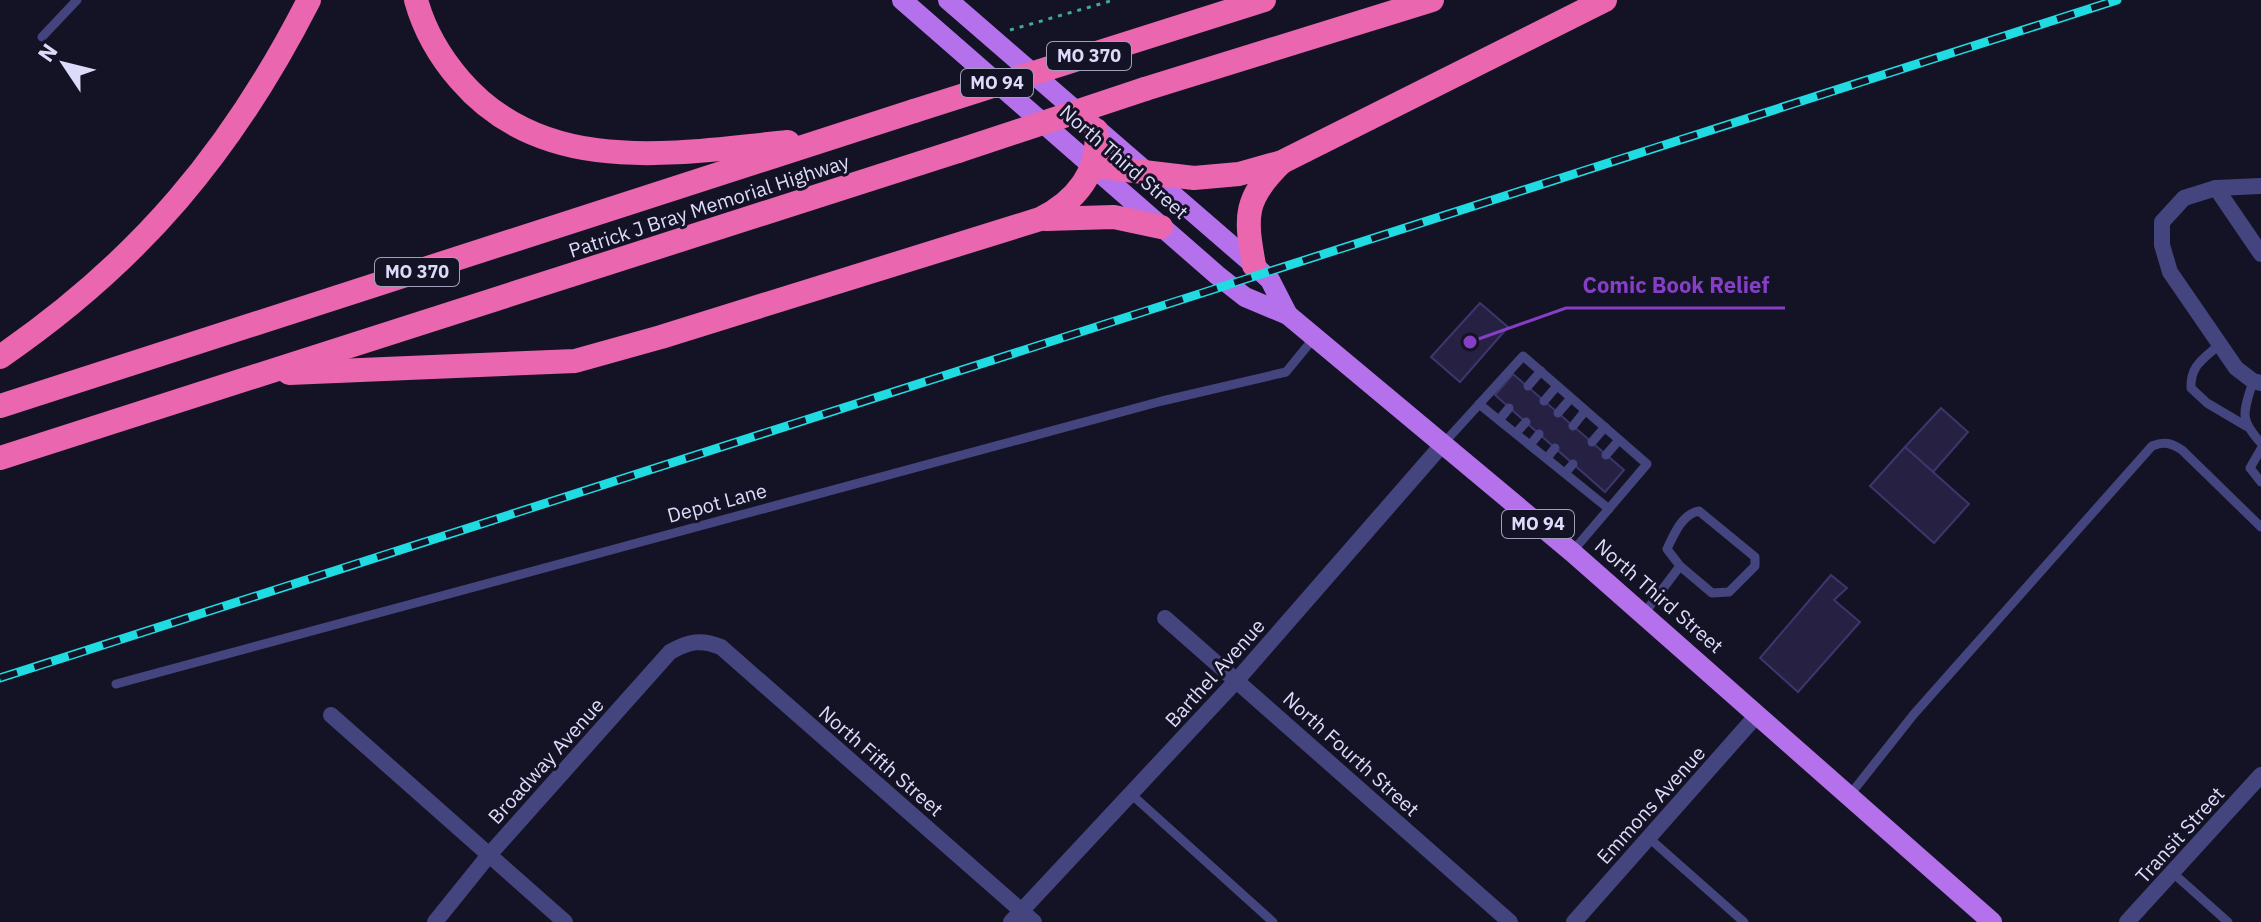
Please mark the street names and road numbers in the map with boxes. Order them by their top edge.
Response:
road number: MO 370 [1047,42,1131,70]
road number: MO 94 [961,69,1033,97]
street label: North Third Street [1054,98,1194,225]
street label: Patrick J Bray Memorial Highway [565,147,853,264]
road number: MO 370 [375,258,459,286]
street label: Depot Lane [664,476,770,529]
road number: MO 94 [1502,510,1574,538]
street label: North Third Street [1589,532,1729,659]
street label: Barthel Avenue [1159,613,1271,733]
street label: North Fourth Street [1277,685,1425,822]
street label: Broadway Avenue [482,692,610,830]
street label: North Fifth Street [813,699,949,822]
street label: Emmons Avenue [1590,740,1711,870]
street label: Transit Street [2129,781,2230,889]

